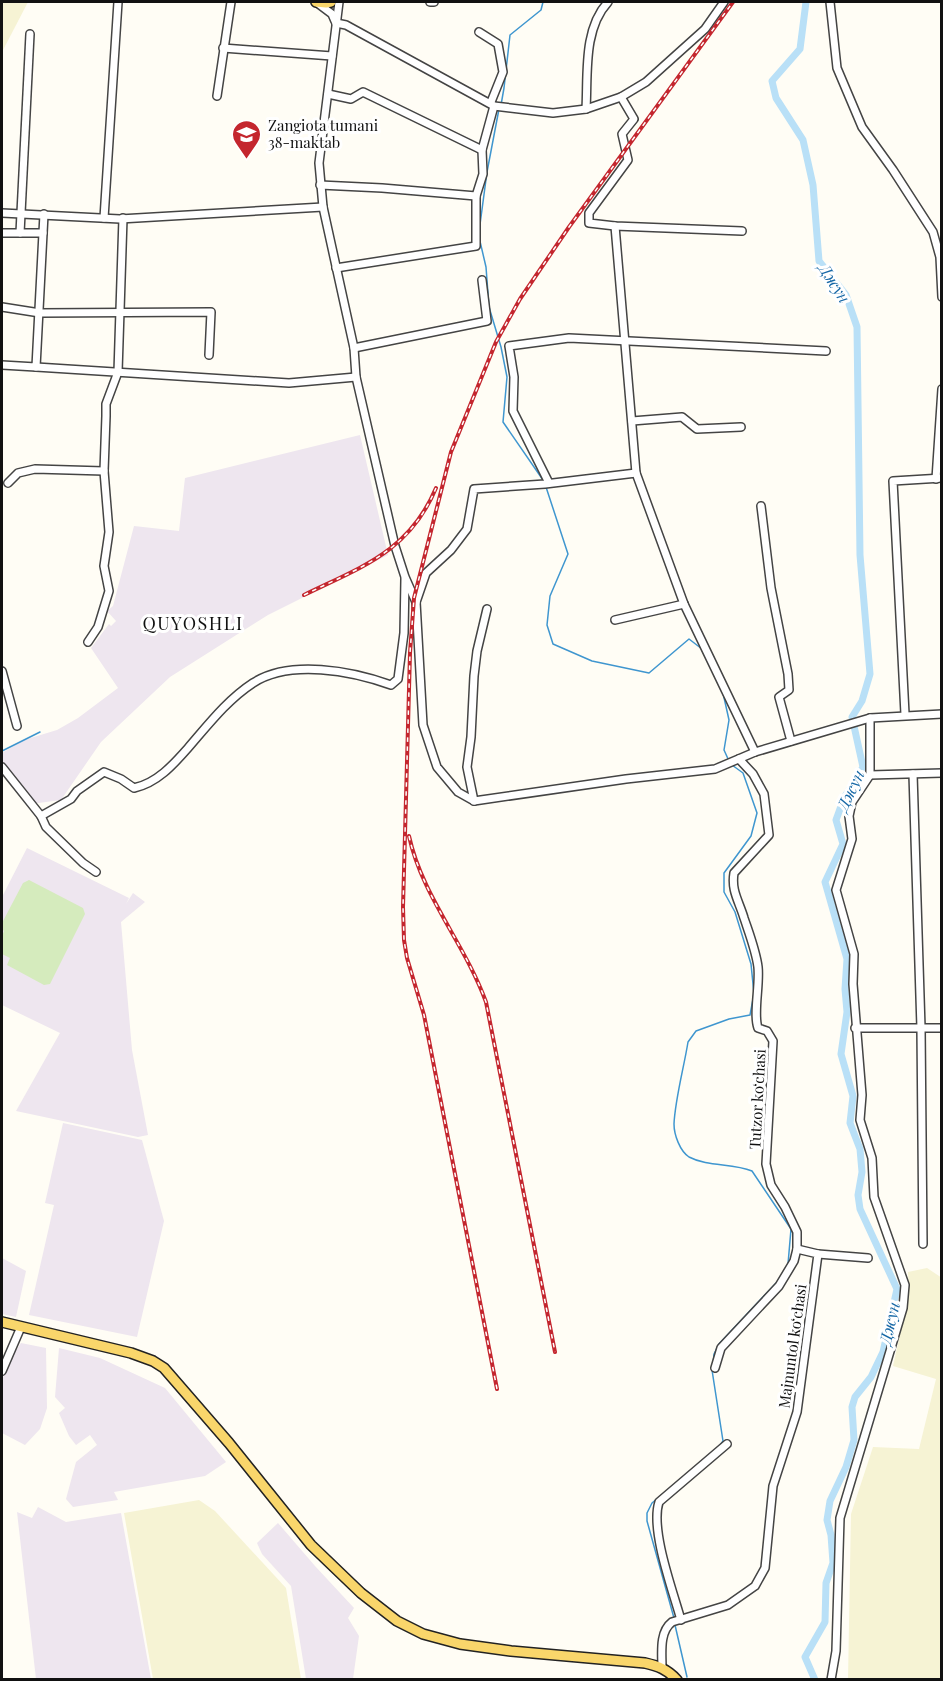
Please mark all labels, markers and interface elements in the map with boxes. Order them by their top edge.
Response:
place label: Zangiota tumani 38-maktab [268,115,379,152]
school or university icon: Zangiota tumani 38-maktab [231,118,263,160]
water label: Джун [813,257,855,307]
district label: QUYOSHLI [142,611,244,635]
water label: Джун [830,766,869,817]
street label: Tutzor ko‘chasi [744,1048,770,1150]
street label: Majnuntol ko‘chasi [773,1282,811,1409]
water label: Джун [873,1300,904,1349]

